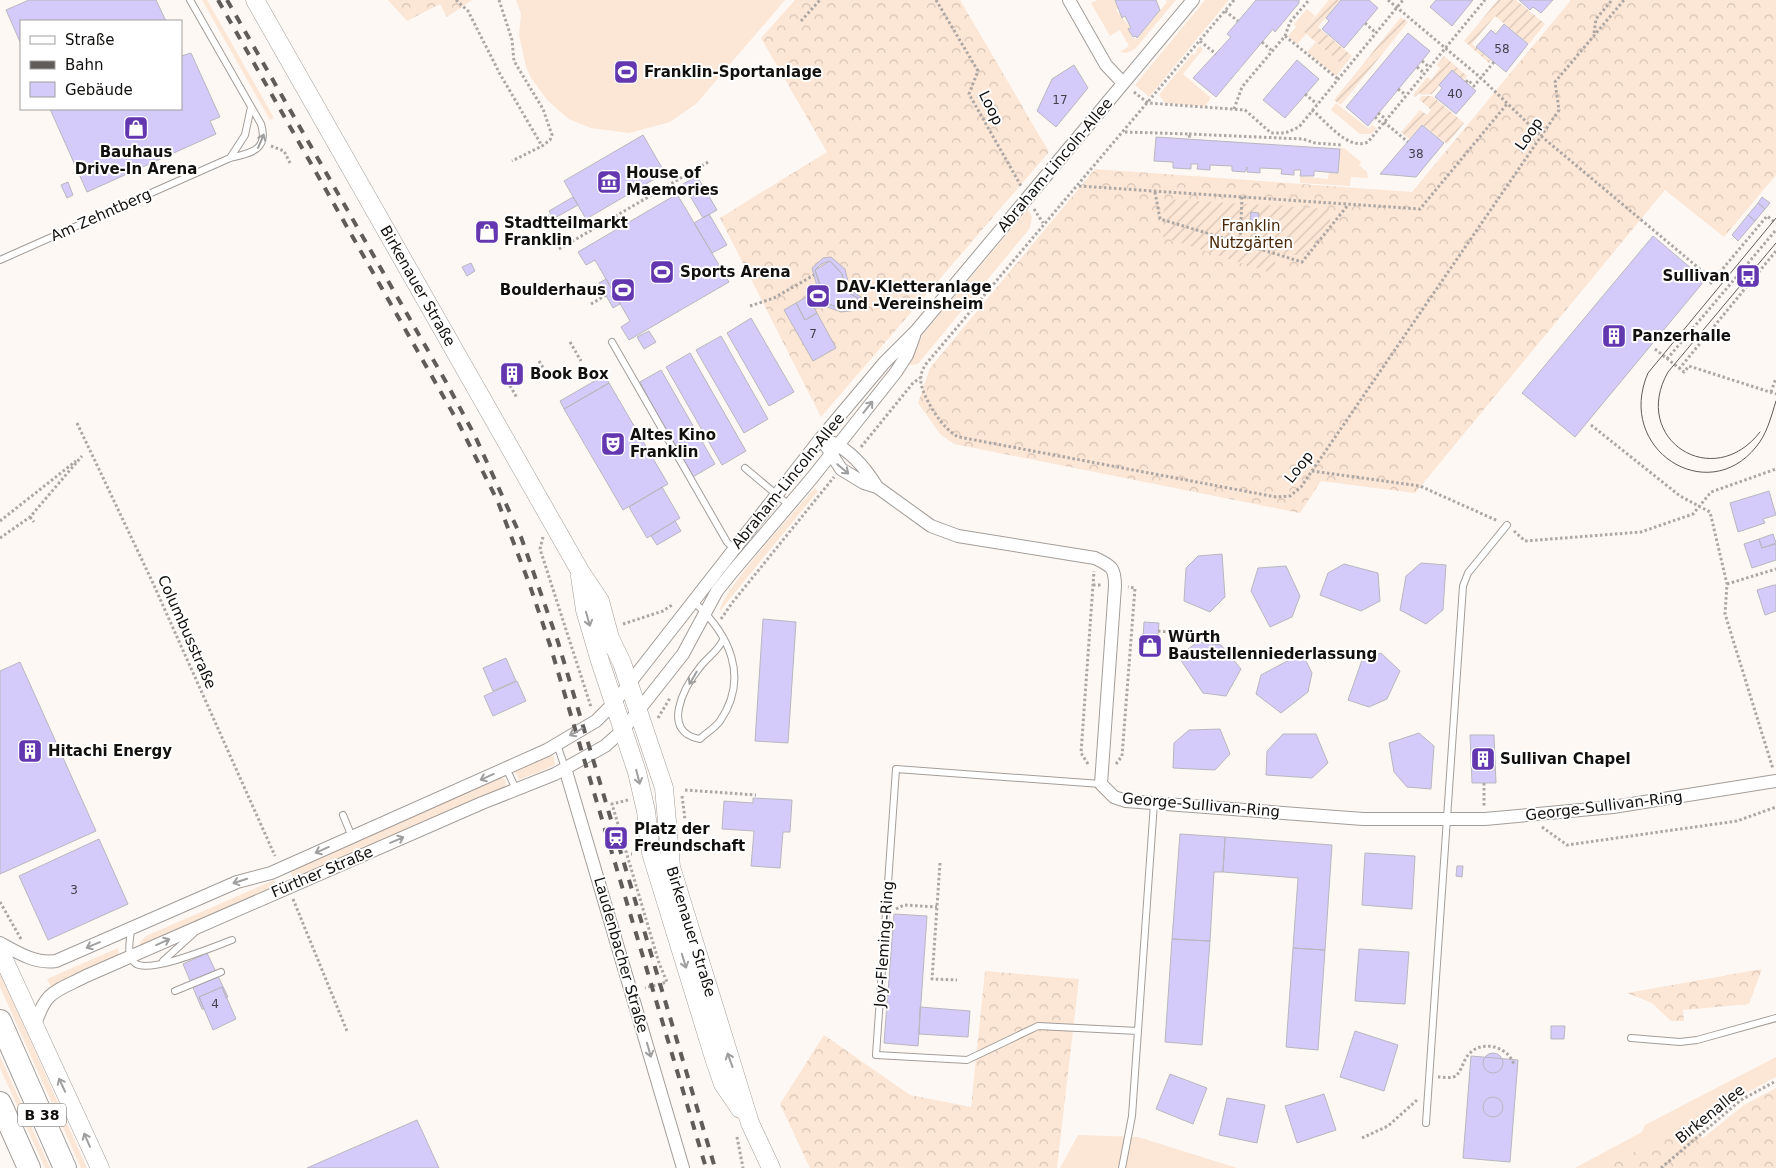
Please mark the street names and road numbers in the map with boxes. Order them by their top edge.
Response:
street label: Loop [975,88,1007,128]
street label: Abraham-Lincoln-Allee [994,94,1116,236]
street label: Loop [1511,114,1547,154]
street label: Am Zehntberg [48,185,154,245]
street label: Birkenauer Straße [376,222,459,349]
street label: Abraham-Lincoln-Allee [728,410,848,552]
street label: Loop [1281,447,1317,487]
street label: Columbusstraße [154,572,220,692]
street label: George-Sullivan-Ring [1524,787,1684,825]
street label: George-Sullivan-Ring [1121,789,1281,821]
street label: Fürther Straße [269,843,375,901]
street label: Birkenauer Straße [662,864,720,999]
street label: Laudenbacher Straße [590,875,652,1035]
street label: Joy-Fleming-Ring [871,880,897,1009]
street label: Birkenallee [1672,1081,1748,1147]
road number: B 38 [18,1104,66,1126]

